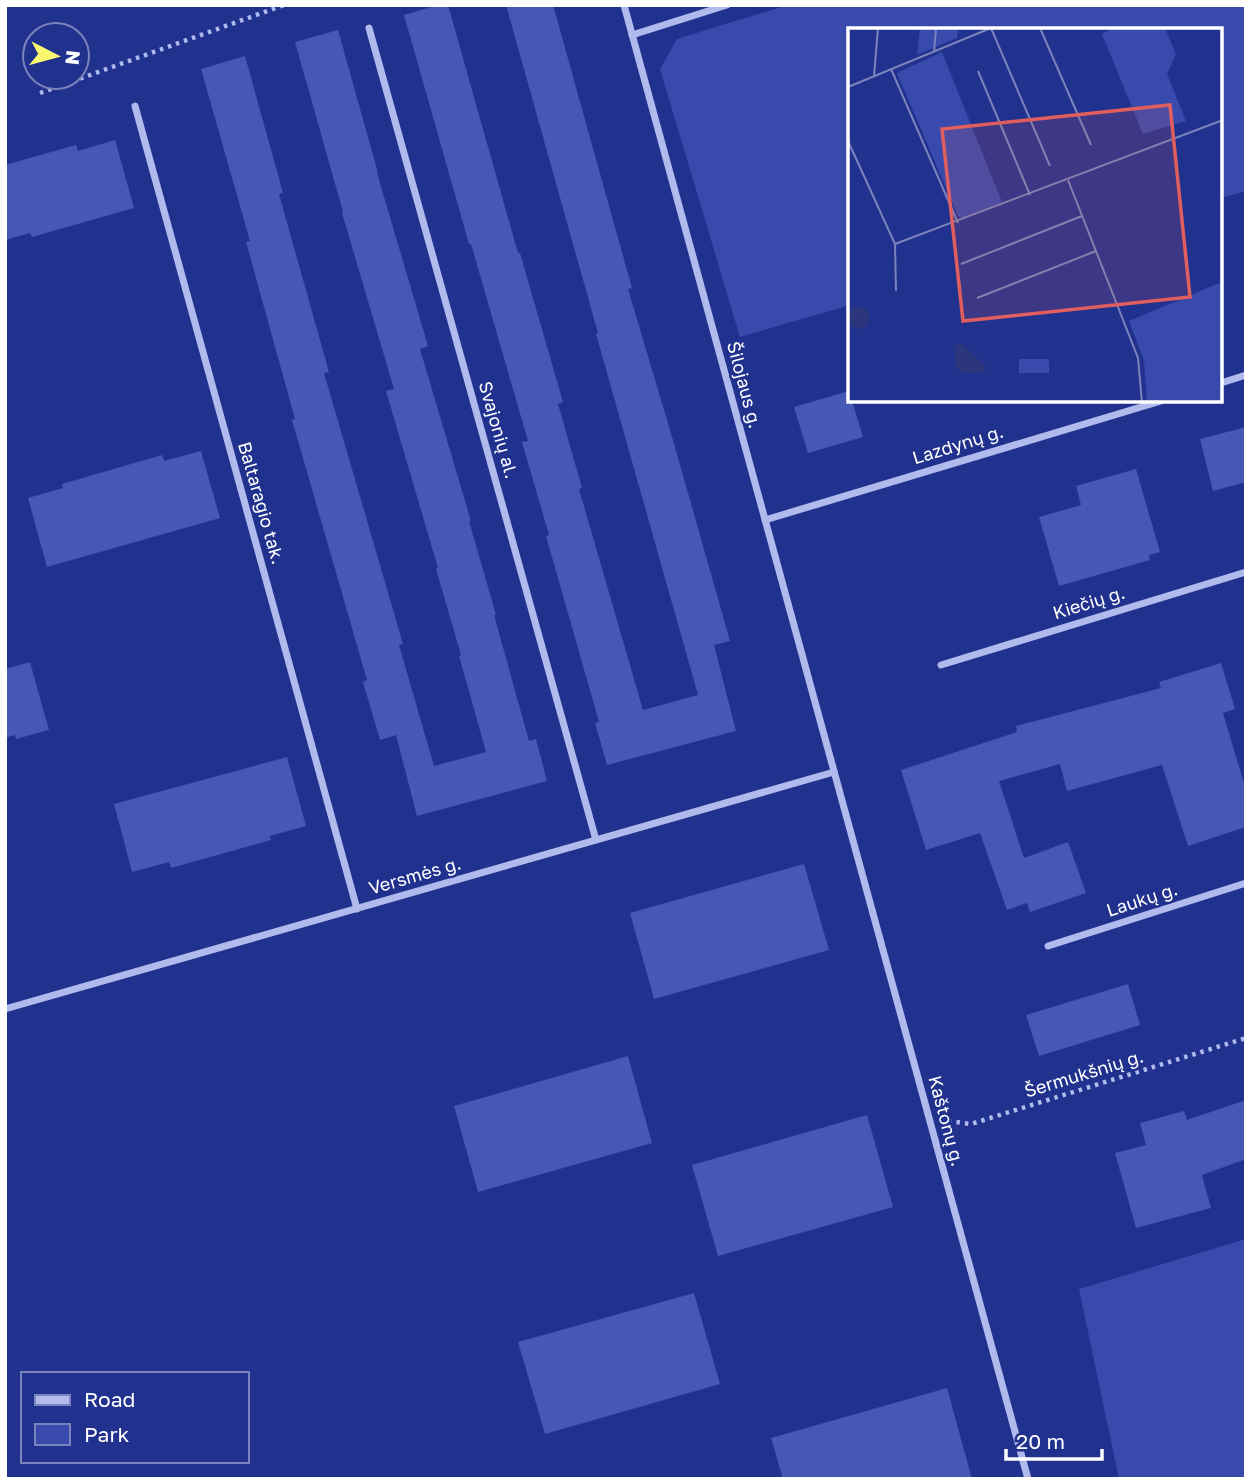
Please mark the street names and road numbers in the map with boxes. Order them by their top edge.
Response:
street label: Šilojaus g. [723,339,767,431]
street label: Svajonių al. [475,379,523,481]
street label: Lazdynų g. [910,420,1006,468]
street label: Baltaragio tak. [234,439,290,566]
street label: Kiečių g. [1050,581,1127,623]
street label: Versmės g. [366,851,463,899]
street label: Laukų g. [1103,877,1180,921]
street label: Šermukšnių g. [1022,1045,1146,1102]
street label: Kaštonų g. [924,1073,970,1168]

